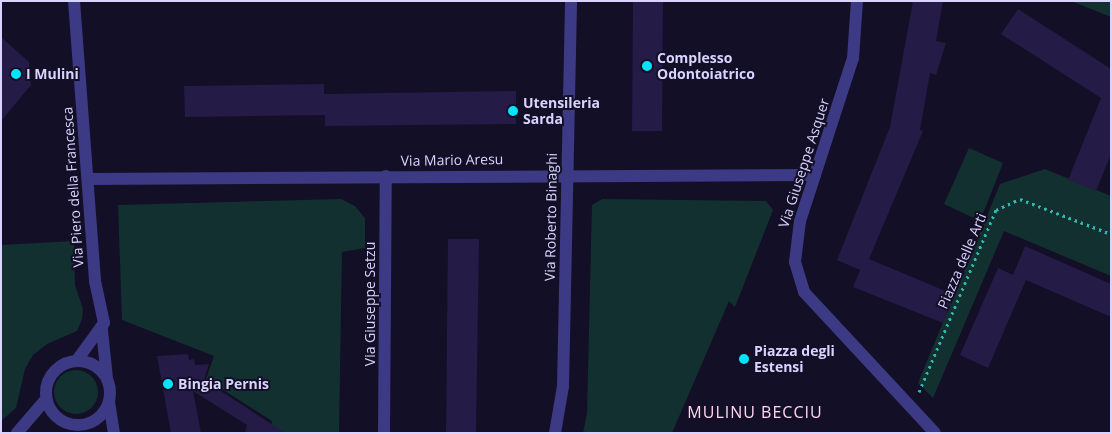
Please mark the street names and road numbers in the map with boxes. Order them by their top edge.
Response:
street label: Via Giuseppe Asquer [775,96,833,230]
street label: Via Piero della Francesca [59,106,87,268]
street label: Via Mario Aresu [401,151,503,169]
street label: Via Roberto Binaghi [541,153,561,281]
street label: Piazza delle Arti [934,211,990,311]
street label: Via Giuseppe Setzu [362,242,378,366]

